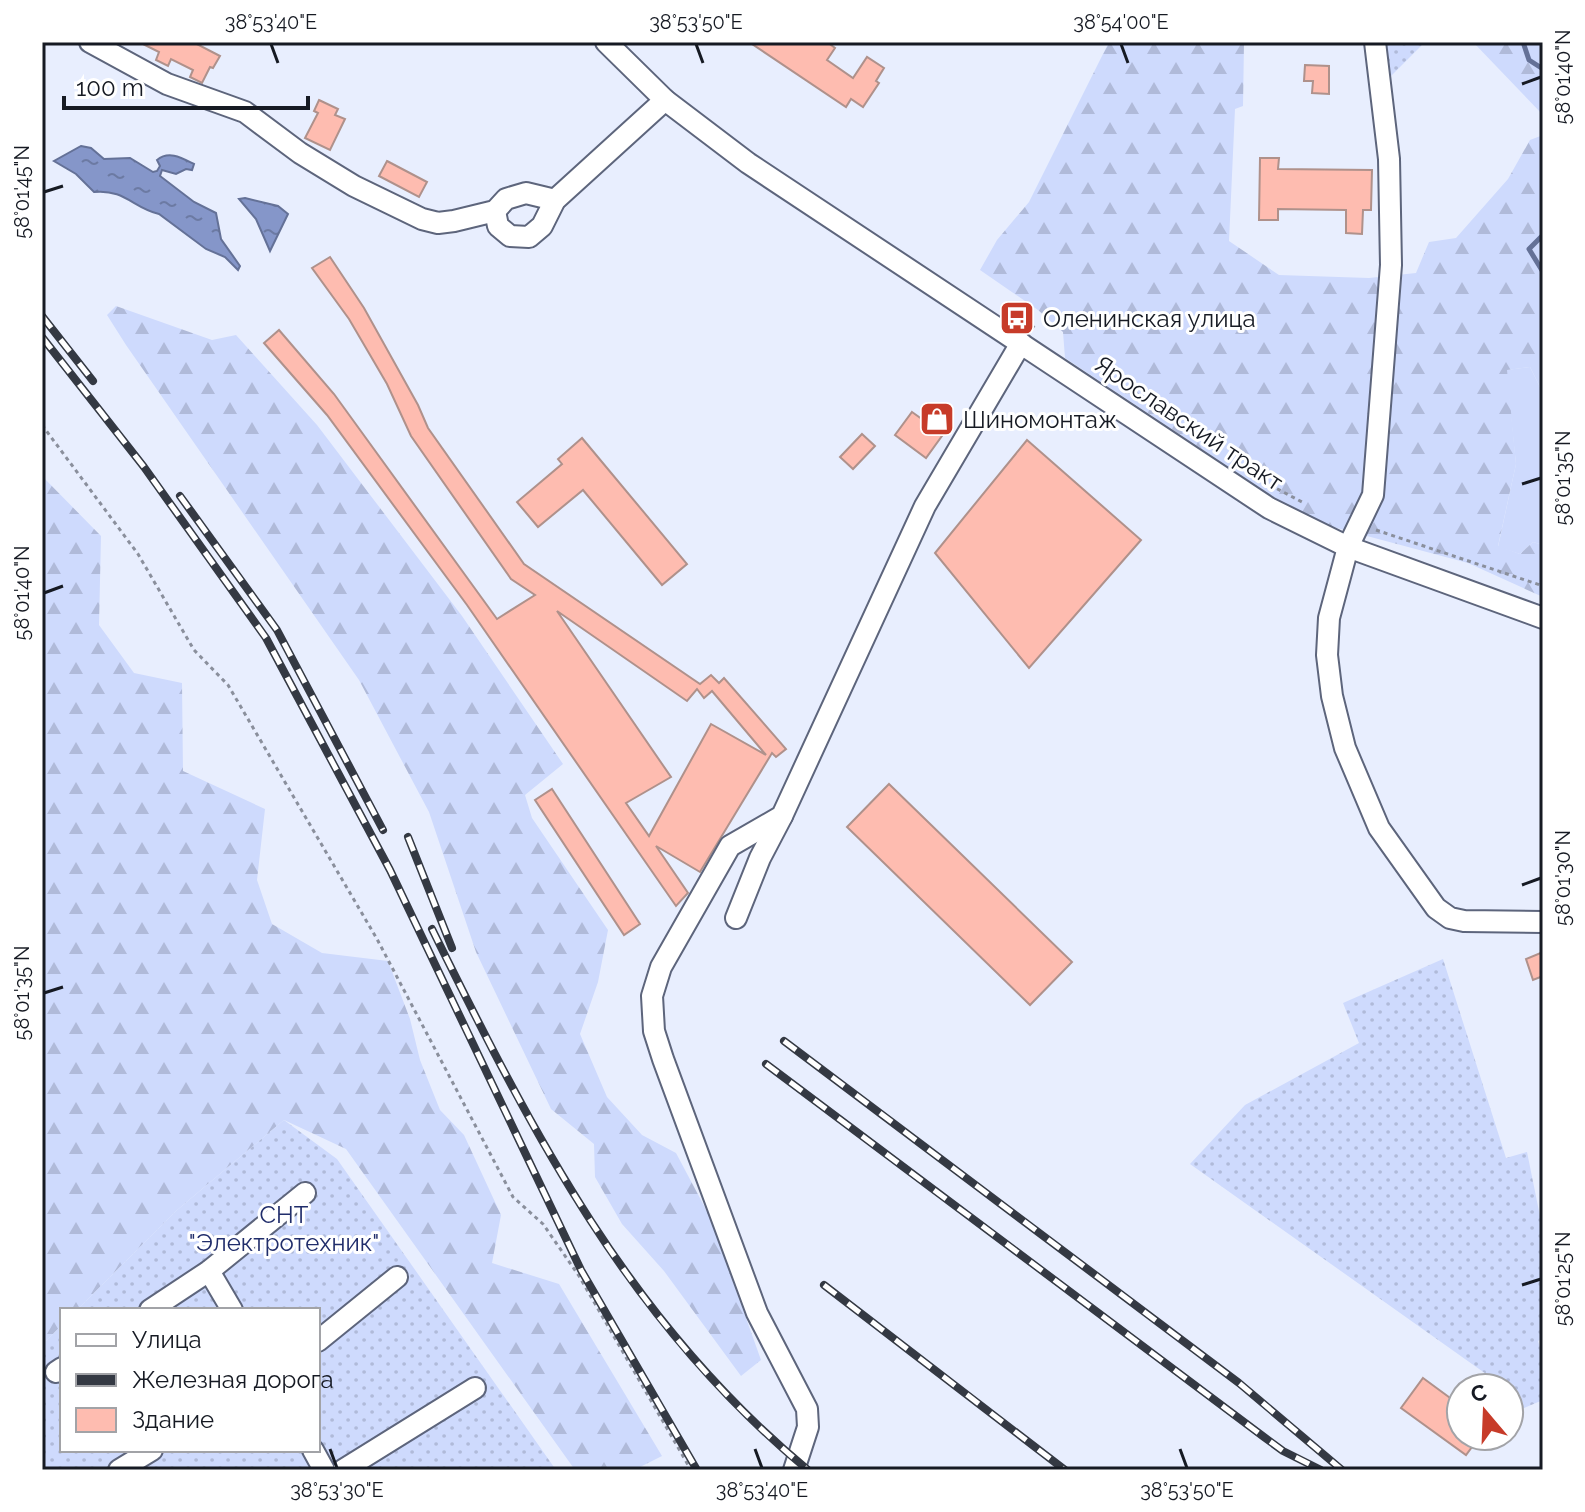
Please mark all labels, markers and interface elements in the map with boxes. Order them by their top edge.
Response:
text: 38°53'40"E [225,10,317,34]
text: 38°53'50"E [649,10,743,34]
text: 38°54'00"E [1073,10,1169,34]
text: 58°01'40"N [1551,30,1575,124]
scale bar [64,60,308,110]
text: 100 m [76,73,144,102]
text: 58°01'45"N [10,145,34,239]
bus stop icon: Оленинская улица [998,299,1036,337]
place label: Оленинская улица [1043,304,1256,333]
street label: Ярославский тракт [1089,349,1289,497]
shop icon: Шиномонтаж [918,400,956,438]
place label: Шиномонтаж [963,405,1117,434]
text: 58°01'35"N [1551,431,1575,525]
text: 58°01'40"N [10,546,34,640]
text: 58°01'30"N [1551,830,1575,926]
text: 58°01'35"N [10,946,34,1040]
park label: СНТ "Электротехник" [189,1200,379,1257]
text: 58°01'25"N [1551,1232,1575,1326]
legend [60,1308,320,1452]
text: Улица [132,1325,202,1354]
text: Железная дорога [132,1365,333,1394]
north arrow [1445,1372,1525,1452]
text: С [1467,1378,1490,1408]
text: Здание [132,1405,214,1434]
text: 38°53'30"E [290,1478,384,1502]
text: 38°53'40"E [716,1478,808,1502]
text: 38°53'50"E [1140,1478,1234,1502]

